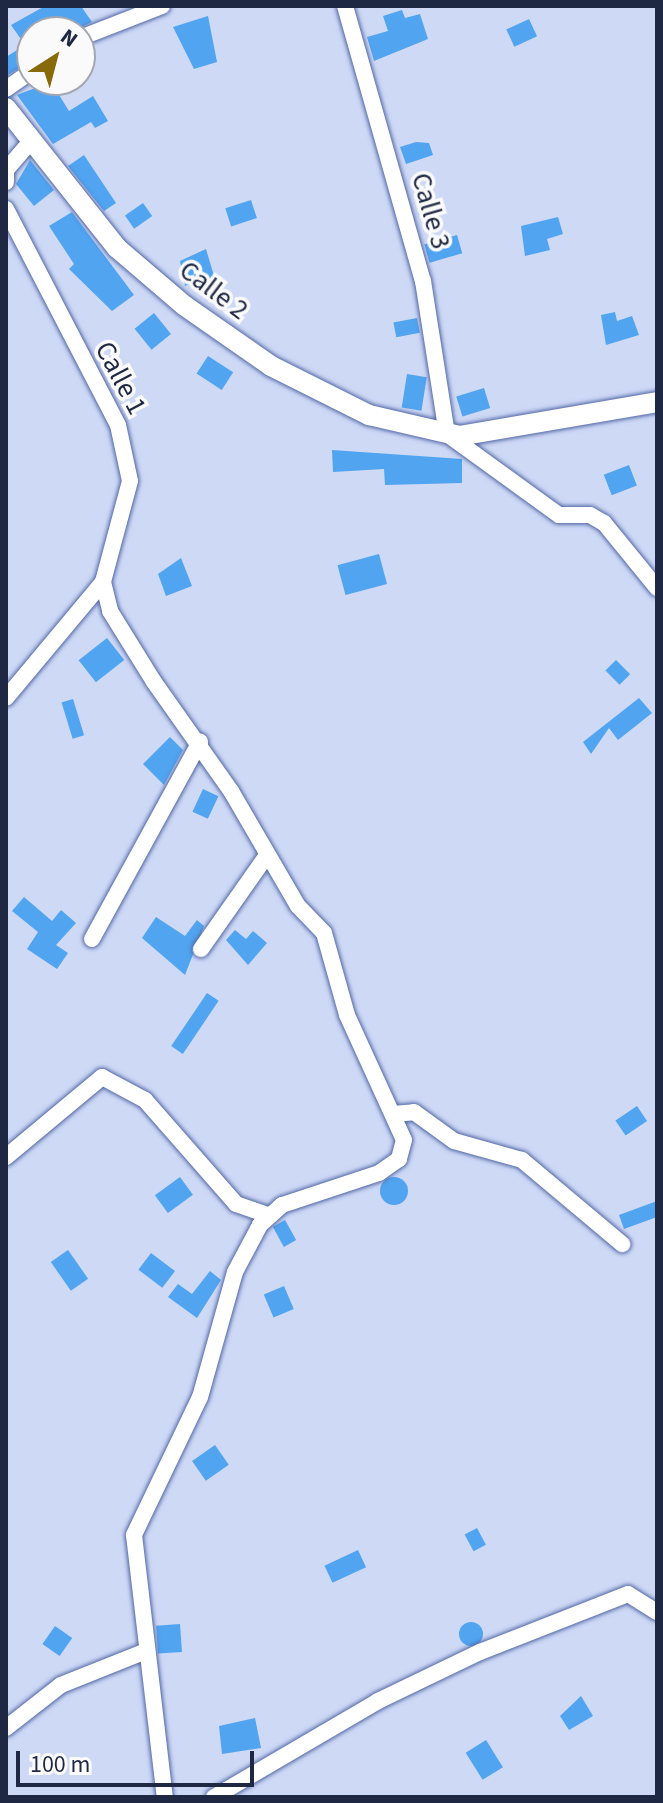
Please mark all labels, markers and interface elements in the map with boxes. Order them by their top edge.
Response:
north arrow [16,16,96,96]
text: N [54,21,84,55]
street label: Calle 3 [404,169,458,253]
street label: Calle 2 [173,253,255,327]
street label: Calle 1 [88,336,154,420]
scale bar [20,1735,258,1785]
text: 100 m [30,1747,90,1782]

